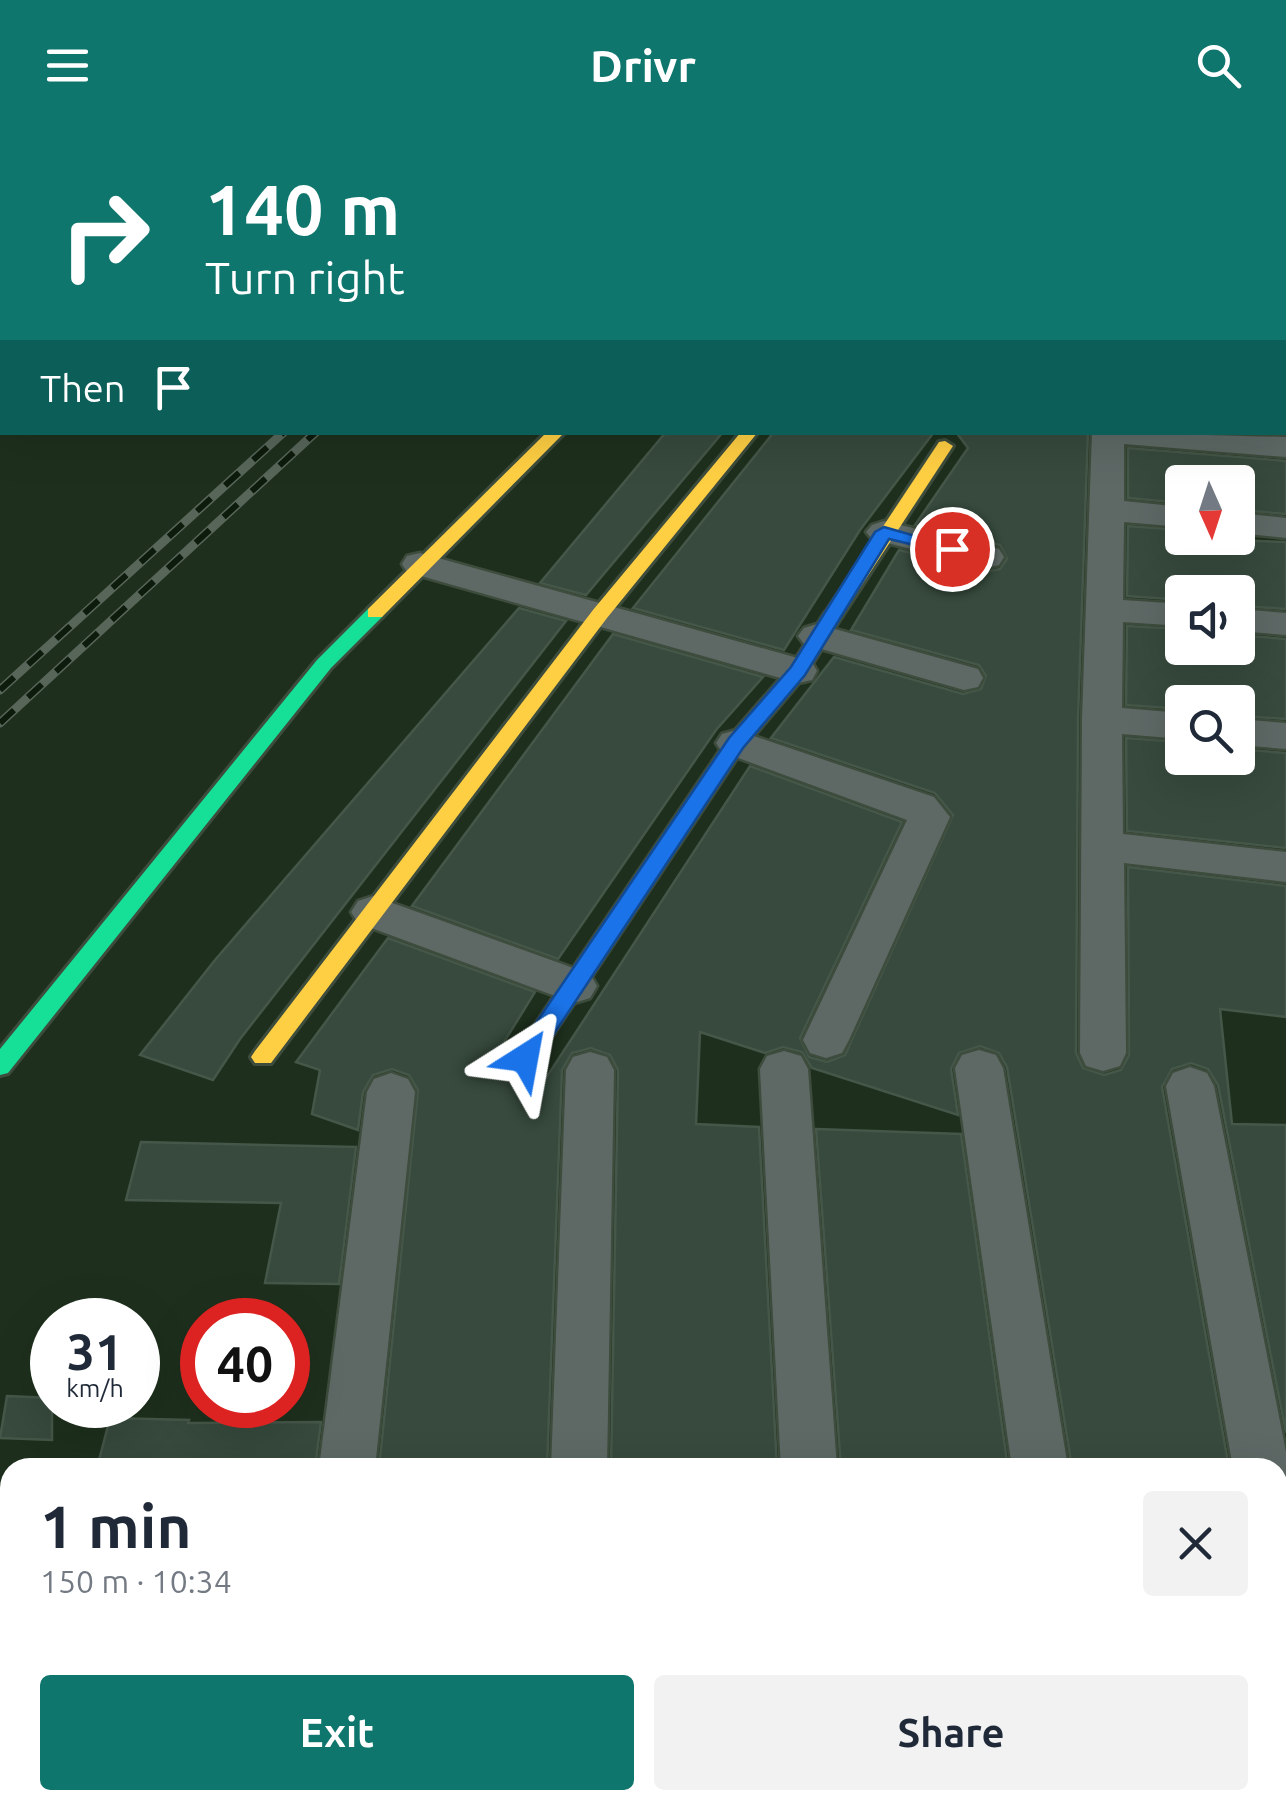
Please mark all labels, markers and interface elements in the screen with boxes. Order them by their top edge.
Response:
icon: menu [40,38,95,93]
icon: search [1191,38,1246,93]
text: Drivr [590,40,696,91]
icon: right [40,170,170,300]
text: 140 m [205,170,400,248]
text: Turn right [205,252,405,303]
icon: arrive [146,360,201,415]
text: Then [40,367,126,409]
north arrow [1165,465,1255,555]
map controls [1165,465,1255,775]
pin [910,507,995,592]
icon: arrive [925,522,980,577]
button: sound [1165,575,1255,665]
button: search [1165,685,1255,775]
position arrow [473,1006,577,1110]
speed limit sign: 40 [180,1298,310,1428]
text: 31 [67,1323,123,1379]
text: km/h [66,1374,124,1402]
button: close [1143,1491,1248,1596]
text: 1 min [40,1492,192,1559]
text: 150 m · 10:34 [40,1563,232,1599]
button: Exit [40,1675,634,1790]
button: Share [654,1675,1248,1790]

